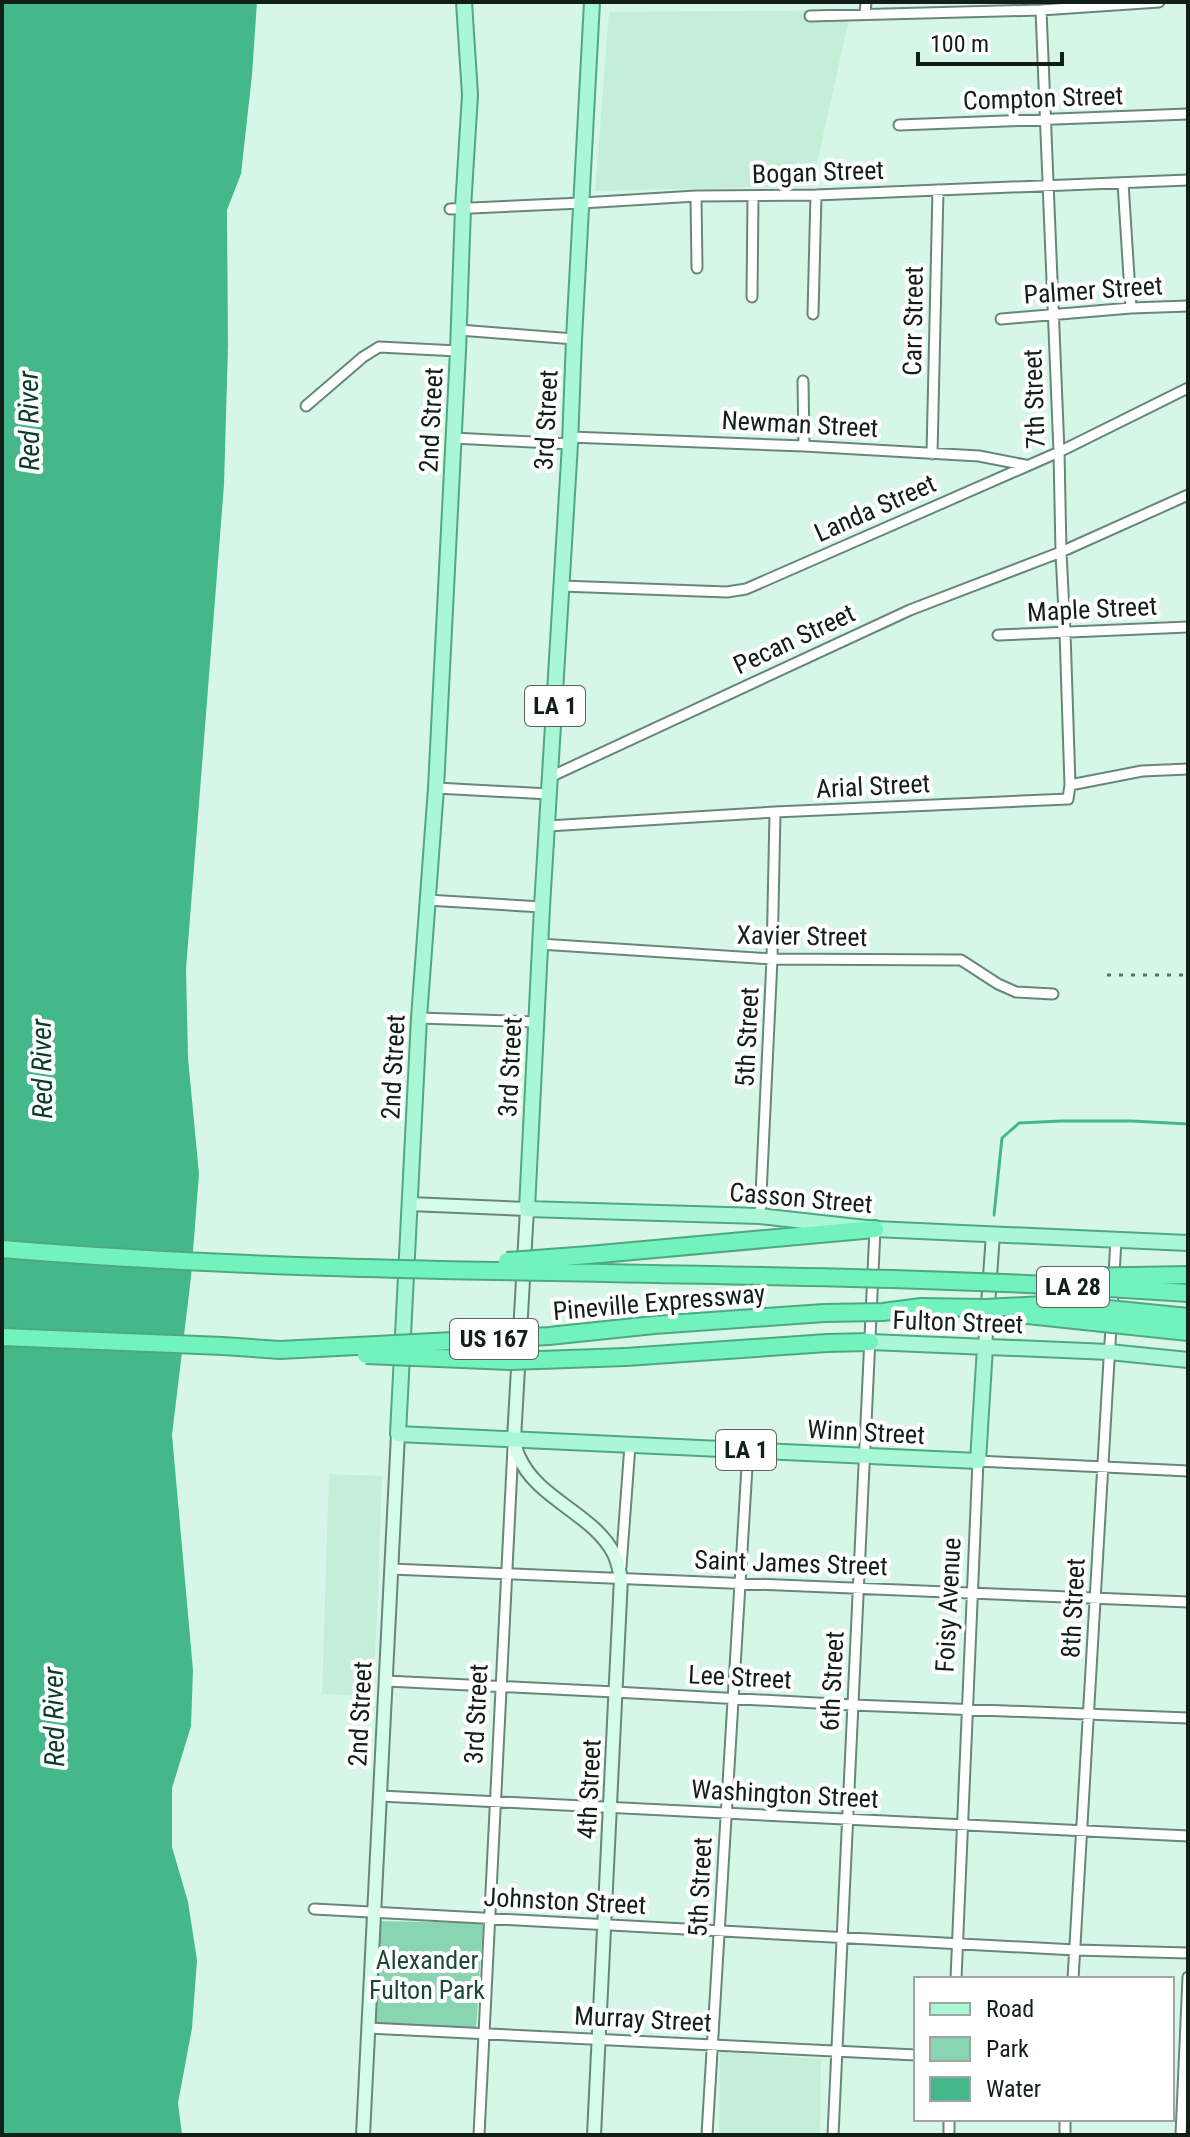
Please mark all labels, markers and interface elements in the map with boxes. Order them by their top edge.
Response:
scale bar [918,16,1062,66]
text: 100 m [930,30,989,58]
street label: Compton Street [962,80,1124,116]
street label: Bogan Street [752,155,884,189]
street label: Carr Street [897,266,929,376]
street label: Palmer Street [1022,270,1164,310]
street label: 7th Street [1017,349,1051,449]
street label: 2nd Street [413,367,449,473]
street label: 3rd Street [528,369,564,471]
water label: Red River [12,370,46,471]
street label: Newman Street [721,405,879,443]
street label: Landa Street [810,468,940,548]
street label: Maple Street [1026,591,1158,627]
street label: Pecan Street [729,598,859,680]
road number: LA 1 [525,686,585,726]
street label: Arial Street [815,768,931,804]
street label: Xavier Street [736,920,868,952]
street label: 5th Street [729,986,765,1088]
street label: 2nd Street [375,1014,411,1120]
street label: 3rd Street [492,1016,528,1118]
water label: Red River [25,1018,59,1119]
street label: Casson Street [728,1177,874,1219]
road number: LA 28 [1037,1267,1109,1307]
street label: Pineville Expressway [552,1278,767,1326]
street label: Fulton Street [892,1305,1024,1339]
road number: US 167 [450,1319,538,1359]
street label: Winn Street [806,1414,926,1450]
road number: LA 1 [716,1430,776,1470]
street label: Foisy Avenue [929,1537,967,1673]
street label: Saint James Street [694,1545,888,1581]
street label: 8th Street [1055,1557,1091,1659]
street label: 6th Street [814,1630,850,1732]
street label: Lee Street [687,1659,793,1695]
street label: 2nd Street [342,1661,378,1767]
street label: 3rd Street [458,1663,494,1765]
water label: Red River [37,1666,71,1767]
street label: 4th Street [571,1738,607,1840]
street label: Washington Street [691,1774,879,1814]
street label: 5th Street [682,1836,718,1938]
street label: Johnston Street [483,1882,647,1920]
park label: Alexander Fulton Park [369,1945,485,2005]
legend [914,1977,1174,2121]
text: Road [986,1995,1034,2023]
street label: Murray Street [574,2000,712,2038]
text: Park [986,2035,1029,2063]
text: Water [986,2075,1041,2103]

